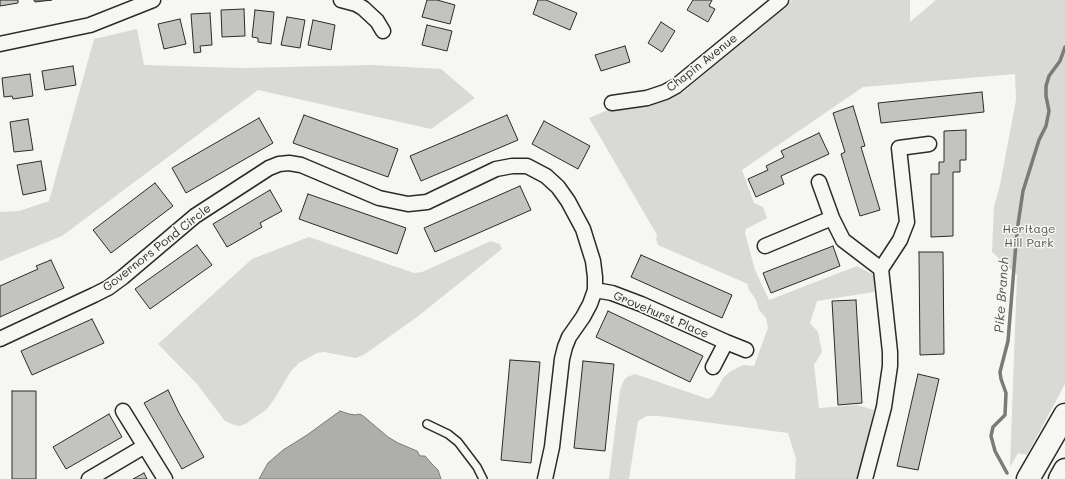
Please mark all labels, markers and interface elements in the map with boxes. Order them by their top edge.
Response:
street label: Chapin Avenue [664,31,740,95]
street label: Governors Pond Circle [100,201,214,295]
park label: Heritage Hill Park [1003,222,1055,250]
water label: Pike Branch [992,257,1012,333]
street label: Grovehurst Place [611,288,711,342]

